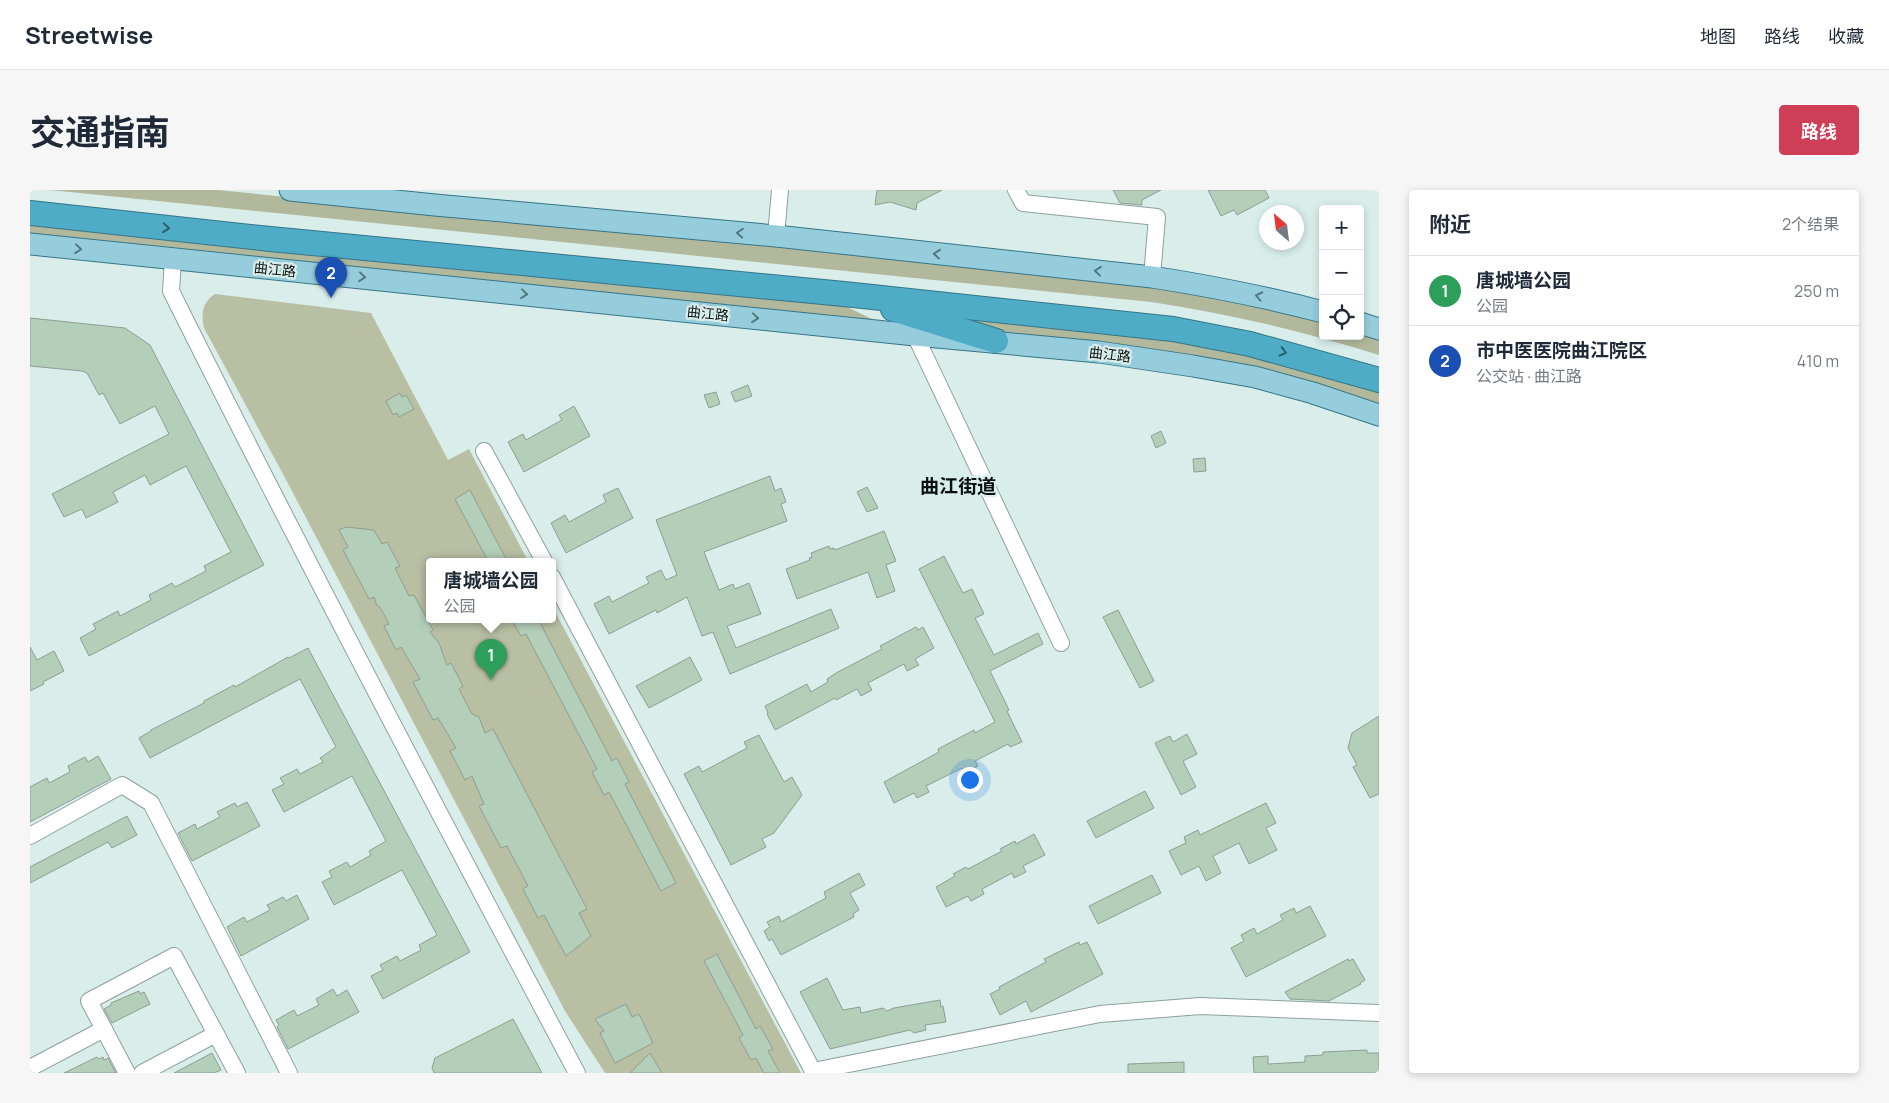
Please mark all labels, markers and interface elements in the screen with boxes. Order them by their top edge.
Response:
text: Streetwise [25,18,153,51]
text: 地图 [1700,24,1736,48]
text: 路线 [1764,24,1800,48]
text: 收藏 [1828,24,1864,48]
button: 路线 [1779,105,1859,155]
text: 交通指南 [30,108,170,156]
north arrow [1259,205,1304,250]
map controls [1319,205,1364,340]
button: + [1319,205,1364,250]
text: 附近 [1429,210,1471,238]
text: 2个结果 [1782,213,1839,235]
one-way arrow [162,222,170,233]
one-way arrow [736,228,744,239]
one-way arrow [75,243,83,254]
one-way arrow [932,249,940,260]
button: − [1319,250,1364,295]
street label: 曲江路 [253,257,297,281]
pin: 2 [315,257,347,298]
one-way arrow [1094,266,1102,277]
text: 唐城墙公园 [1476,267,1571,293]
one-way arrow [358,271,366,282]
text: 1 [1441,280,1449,302]
text: 250 m [1794,280,1839,302]
one-way arrow [520,288,528,299]
one-way arrow [1254,291,1263,301]
button: locate [1319,295,1364,340]
text: 公园 [1476,295,1508,317]
street label: 曲江路 [686,301,730,325]
one-way arrow [751,312,759,323]
text: 市中医医院曲江院区 [1476,337,1647,363]
street label: 曲江路 [1088,342,1132,366]
one-way arrow [1278,347,1286,357]
text: 2 [1440,350,1450,372]
text: 410 m [1797,350,1839,372]
text: 公交站 · 曲江路 [1476,365,1582,387]
district label: 曲江街道 [920,473,996,499]
popup [426,558,556,623]
text: 唐城墙公园 [443,567,539,593]
text: 公园 [443,595,476,617]
pin: 1 [475,639,507,680]
your location [957,767,983,793]

